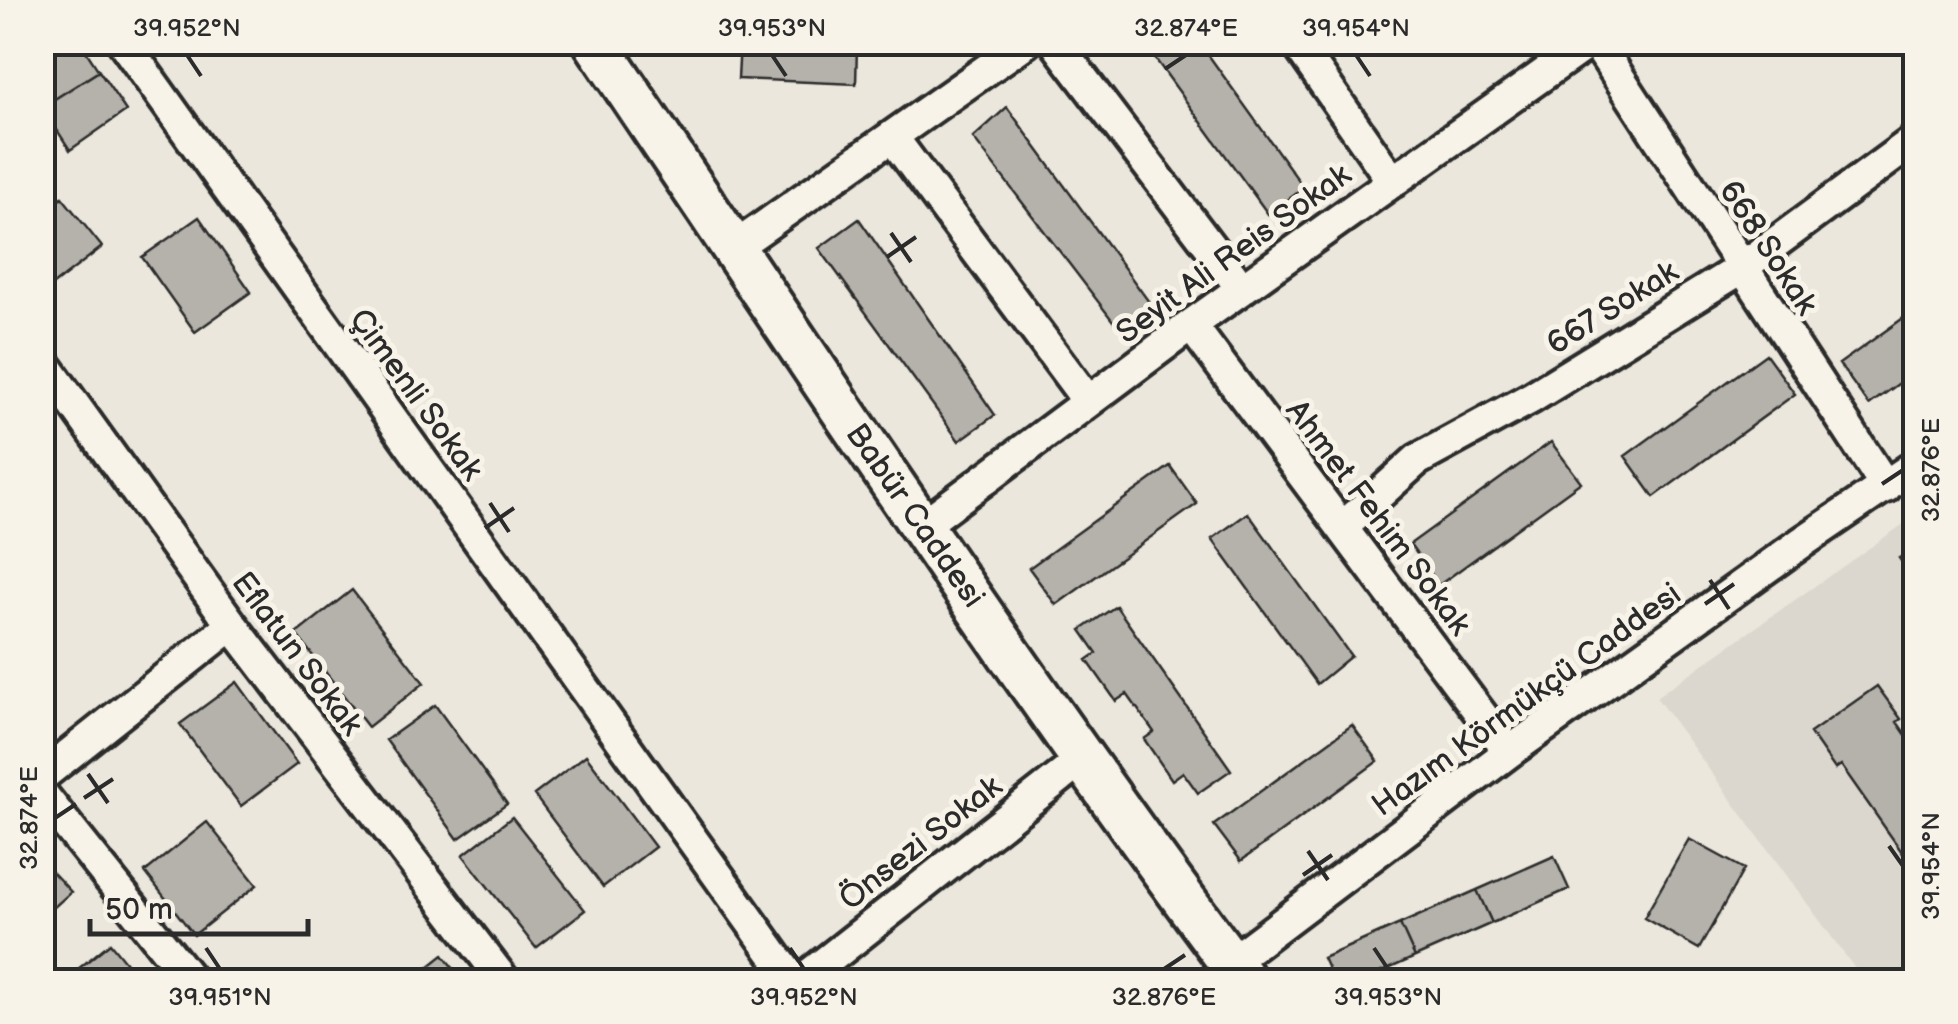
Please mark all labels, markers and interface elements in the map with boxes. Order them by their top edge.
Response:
text: 39.952°N [133,13,241,44]
text: 39.953°N [718,13,826,44]
text: 32.874°E [1134,13,1238,44]
text: 39.954°N [1302,13,1410,44]
street label: Seyit Ali Reis Sokak [1109,156,1359,353]
street label: 668 Sokak [1710,173,1826,323]
street label: 667 Sokak [1540,253,1686,364]
street label: Çimenli Sokak [340,301,491,489]
street label: Ahmet Fehim Sokak [1277,393,1479,643]
street label: Babür Caddesi [837,416,993,615]
text: 32.876°E [1916,418,1947,522]
street label: Eflatun Sokak [223,565,371,743]
street label: Hazım Körmükçü Caddesi [1365,575,1689,825]
text: 32.874°E [14,766,45,870]
street label: Önsezi Sokak [832,767,1010,919]
text: 39.954°N [1916,812,1947,920]
scale bar [90,874,308,936]
text: 50 m [105,892,173,928]
text: 39.951°N [168,982,272,1013]
text: 39.952°N [750,982,858,1013]
text: 32.876°E [1112,982,1216,1013]
text: 39.953°N [1334,982,1442,1013]

